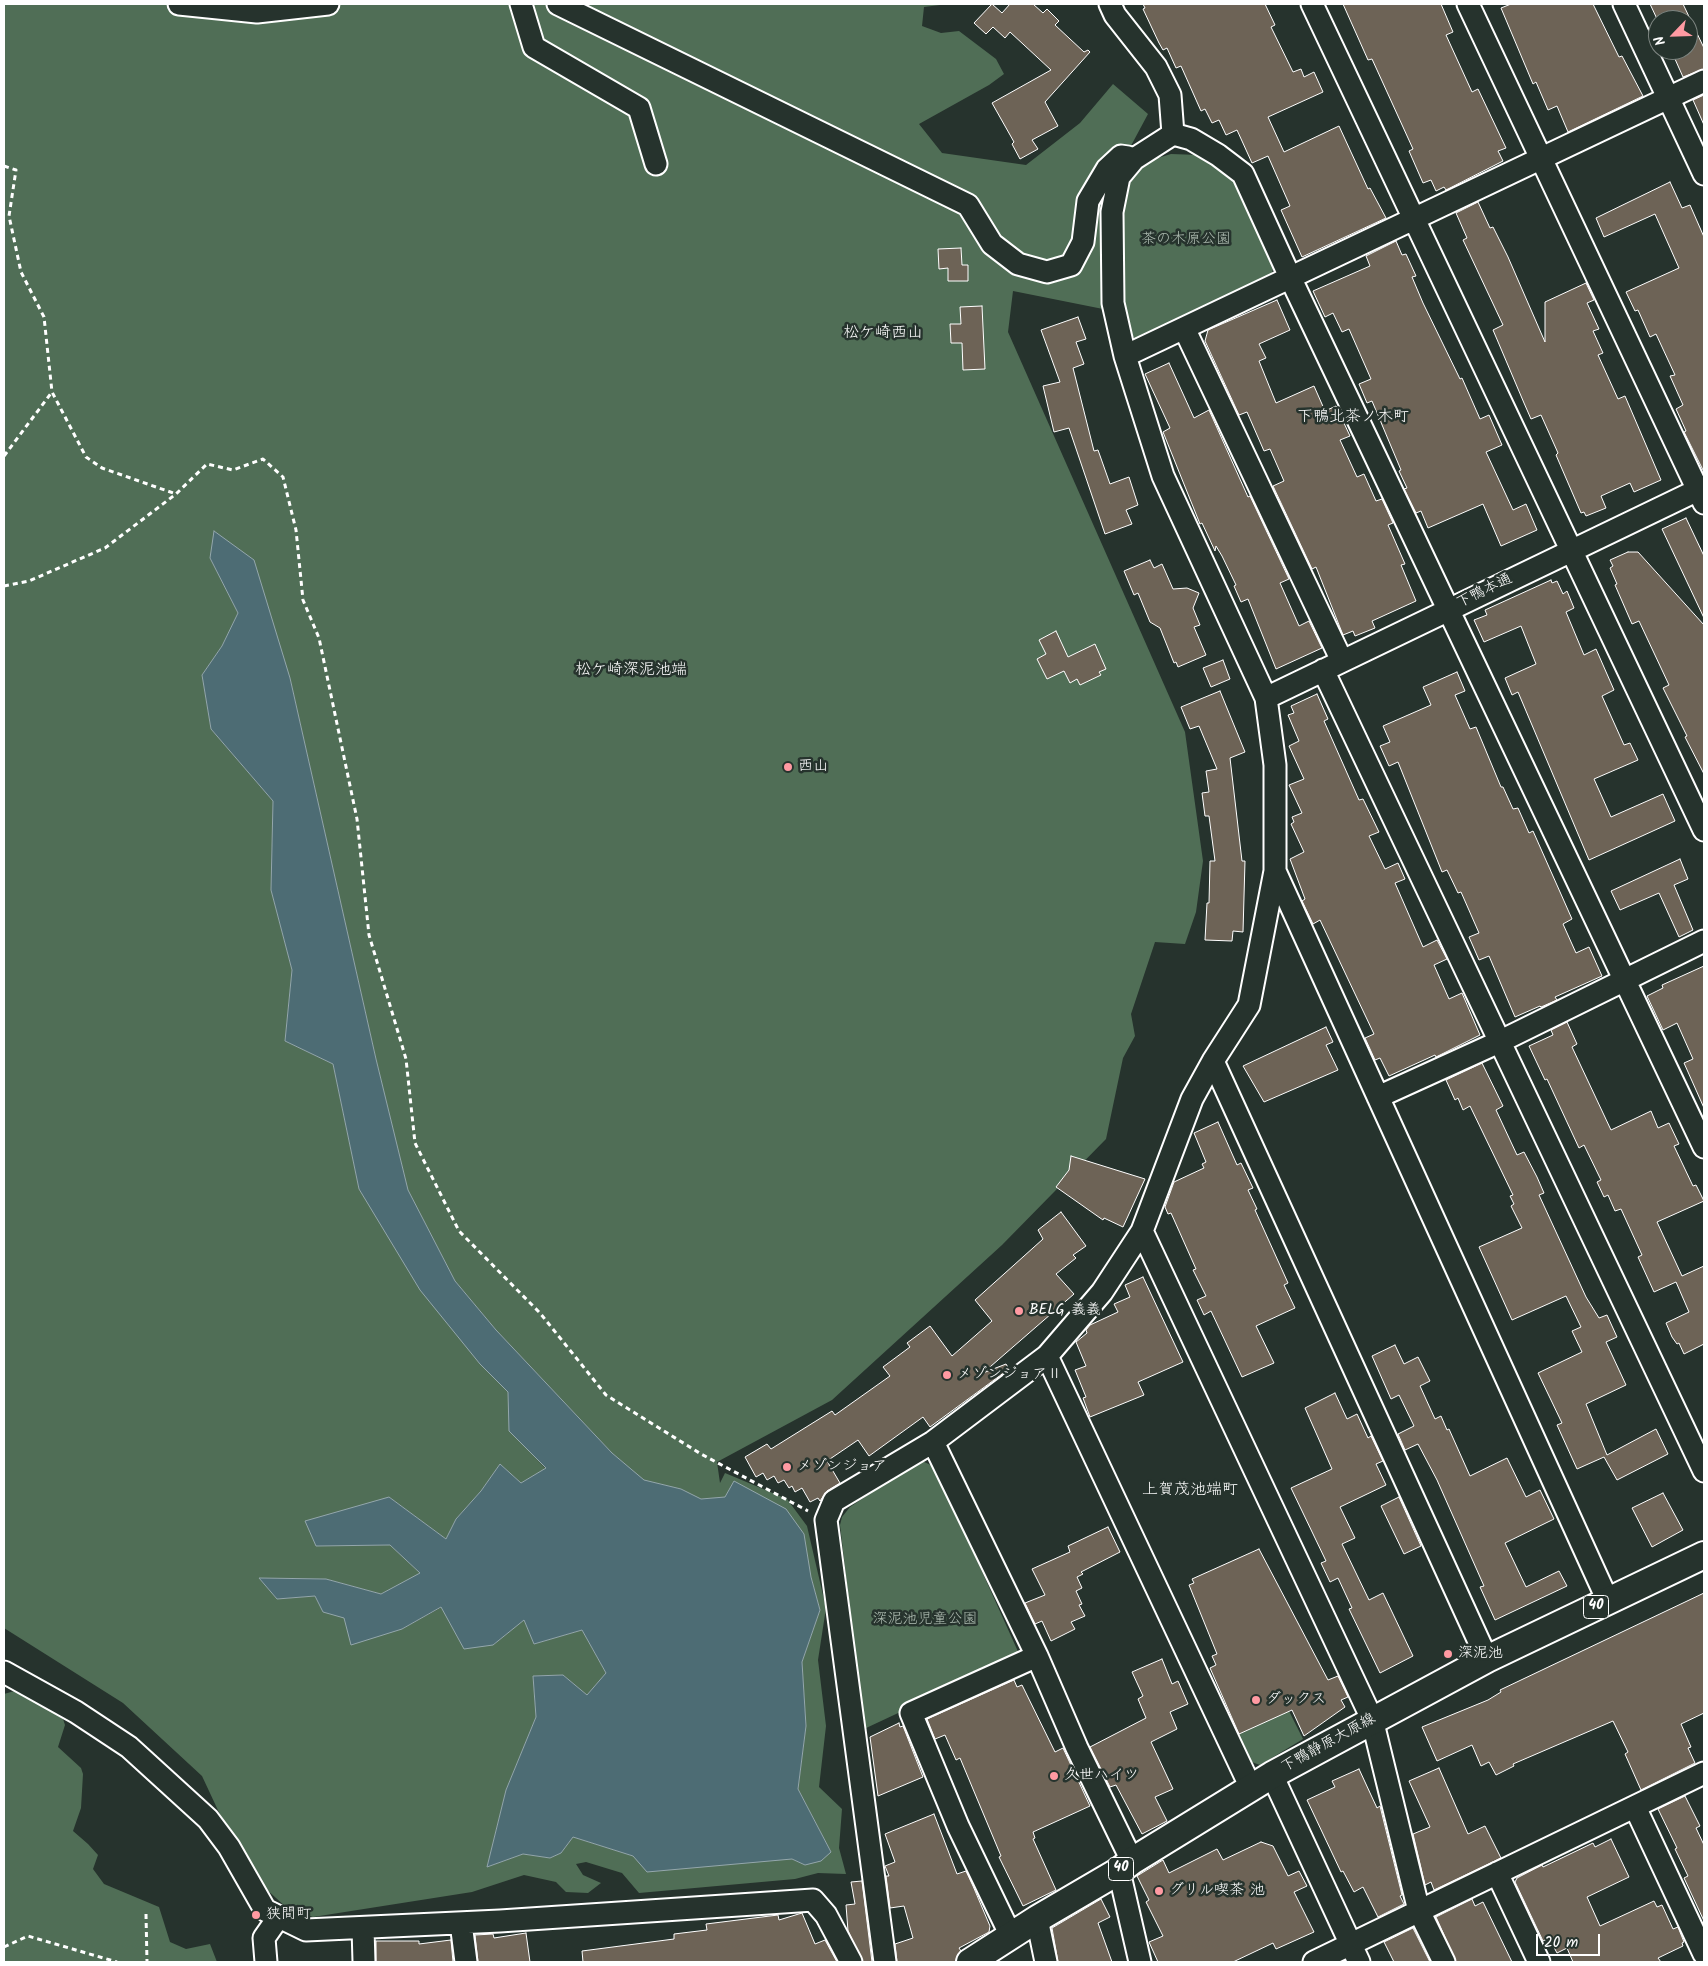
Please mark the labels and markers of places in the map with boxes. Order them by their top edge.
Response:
place label: 西山 [798,758,828,776]
marker: 西山 [782,761,794,773]
place label: BELG 義義 [1029,1302,1101,1320]
marker: BELG 義義 [1013,1305,1025,1317]
place label: メゾンジョアⅡ [957,1366,1062,1384]
marker: メゾンジョアⅡ [941,1369,953,1381]
place label: メゾンジョア [797,1458,887,1476]
marker: メゾンジョア [781,1461,793,1473]
place label: 深泥池 [1458,1645,1503,1663]
marker: 深泥池 [1442,1648,1454,1660]
place label: ダックス [1266,1691,1326,1709]
marker: ダックス [1250,1694,1262,1706]
place label: 久世ハイツ [1064,1767,1139,1785]
marker: 久世ハイツ [1048,1770,1060,1782]
place label: グリル喫茶 池 [1169,1882,1265,1900]
marker: グリル喫茶 池 [1153,1885,1165,1897]
place label: 狭間町 [266,1906,311,1924]
marker: 狭間町 [250,1909,262,1921]

